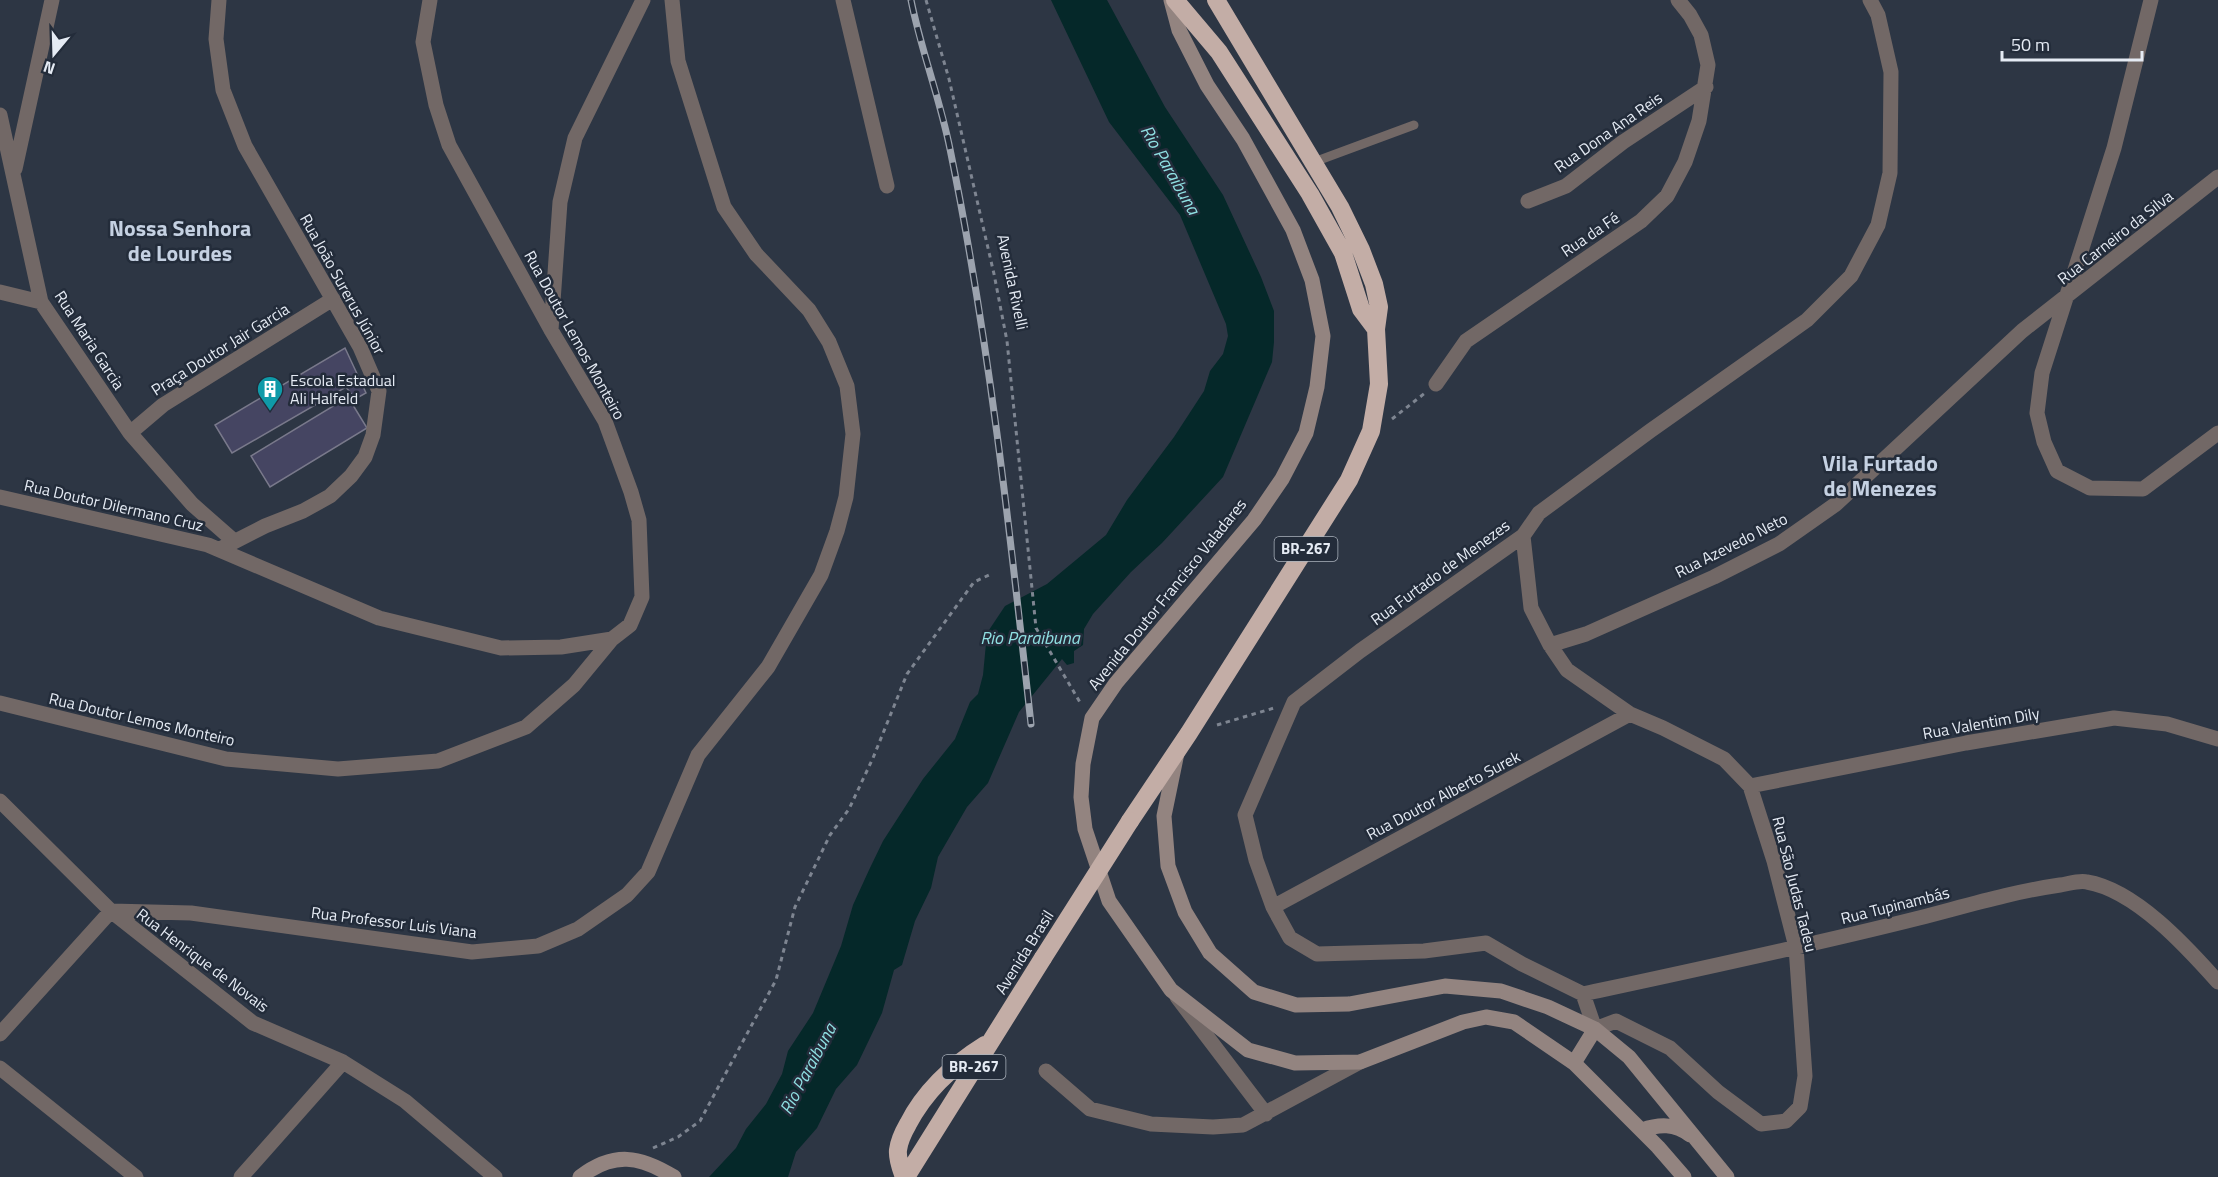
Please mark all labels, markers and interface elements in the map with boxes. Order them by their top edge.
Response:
north arrow [24,24,84,84]
scale bar [2002,24,2142,62]
text: 50 m [2011,31,2050,58]
text: N [40,55,58,81]
street label: Rua Dona Ana Reis [1549,86,1667,178]
water label: Rio Paraibuna [1134,120,1208,221]
street label: Rua Carneiro da Silva [2052,184,2178,290]
street label: Rua da Fé [1556,206,1624,262]
street label: Rua João Surerus Júnior [294,209,392,359]
district label: Nossa Senhora de Lourdes [109,211,251,270]
street label: Avenida Rivelli [991,232,1035,332]
street label: Rua Doutor Lemos Monteiro [518,246,632,424]
street label: Rua Maria Garcia [49,286,131,394]
street label: Praça Doutor Jair Garcia [146,297,294,401]
place label: Escola Estadual Ali Halfeld [290,368,395,410]
building icon: Escola Estadual Ali Halfeld [255,374,285,412]
district label: Vila Furtado de Menezes [1822,446,1938,505]
street label: Rua Doutor Dilermano Cruz [22,473,206,537]
street label: Avenida Doutor Francisco Valadares [1082,493,1252,695]
street label: Rua Azevedo Neto [1671,506,1791,584]
street label: Rua Furtado de Menezes [1365,513,1515,631]
road number: BR-267 [1274,537,1338,561]
water label: Rio Paraibuna [980,624,1081,651]
street label: Rua Doutor Lemos Monteiro [47,686,237,752]
street label: Rua Valentim Dily [1921,701,2042,745]
street label: Rua Doutor Alberto Surek [1362,744,1525,846]
street label: Rua São Judas Tadeu [1767,814,1823,954]
street label: Rua Tupinambás [1838,880,1952,930]
street label: Rua Professor Luis Viana [310,900,478,944]
street label: Rua Henrique de Novais [132,902,274,1018]
street label: Avenida Brasil [989,905,1059,999]
water label: Rio Paraibuna [772,1018,843,1119]
road number: BR-267 [942,1055,1006,1079]

